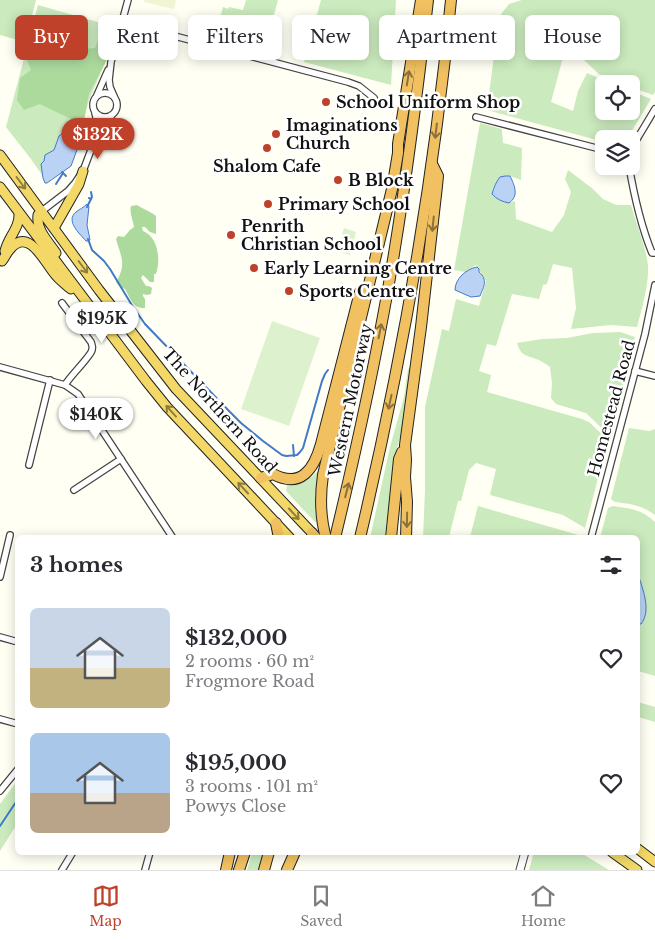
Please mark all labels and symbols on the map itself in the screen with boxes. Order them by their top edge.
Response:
one-way arrow [404,71,414,87]
place label: School Uniform Shop [336,92,520,112]
marker: School Uniform Shop [320,96,332,108]
place label: Imaginations Church [286,115,398,153]
pin: $132K [63,118,133,160]
one-way arrow [431,123,441,139]
marker: Imaginations Church [270,128,282,140]
marker: Shalom Cafe [261,142,273,154]
place label: Shalom Cafe [213,156,321,176]
place label: B Block [348,170,414,190]
marker: B Block [332,174,344,186]
one-way arrow [16,176,26,190]
place label: Primary School [278,194,410,214]
marker: Primary School [262,198,274,210]
place label: Penrith Christian School [241,216,382,254]
one-way arrow [428,216,438,232]
marker: Penrith Christian School [225,229,237,241]
place label: Early Learning Centre [264,258,452,278]
one-way arrow [77,260,88,273]
marker: Early Learning Centre [248,262,260,274]
place label: Sports Centre [299,281,415,301]
marker: Sports Centre [283,285,295,297]
pin: $195K [67,302,137,344]
street label: Western Motorway [324,321,376,480]
one-way arrow [376,324,386,340]
street label: Homestead Road [583,337,639,478]
street label: The Northern Road [158,343,282,477]
one-way arrow [385,394,394,410]
pin: $140K [61,398,131,440]
one-way arrow [165,404,177,417]
one-way arrow [237,481,249,494]
one-way arrow [343,483,352,499]
one-way arrow [288,507,300,520]
one-way arrow [402,512,411,528]

